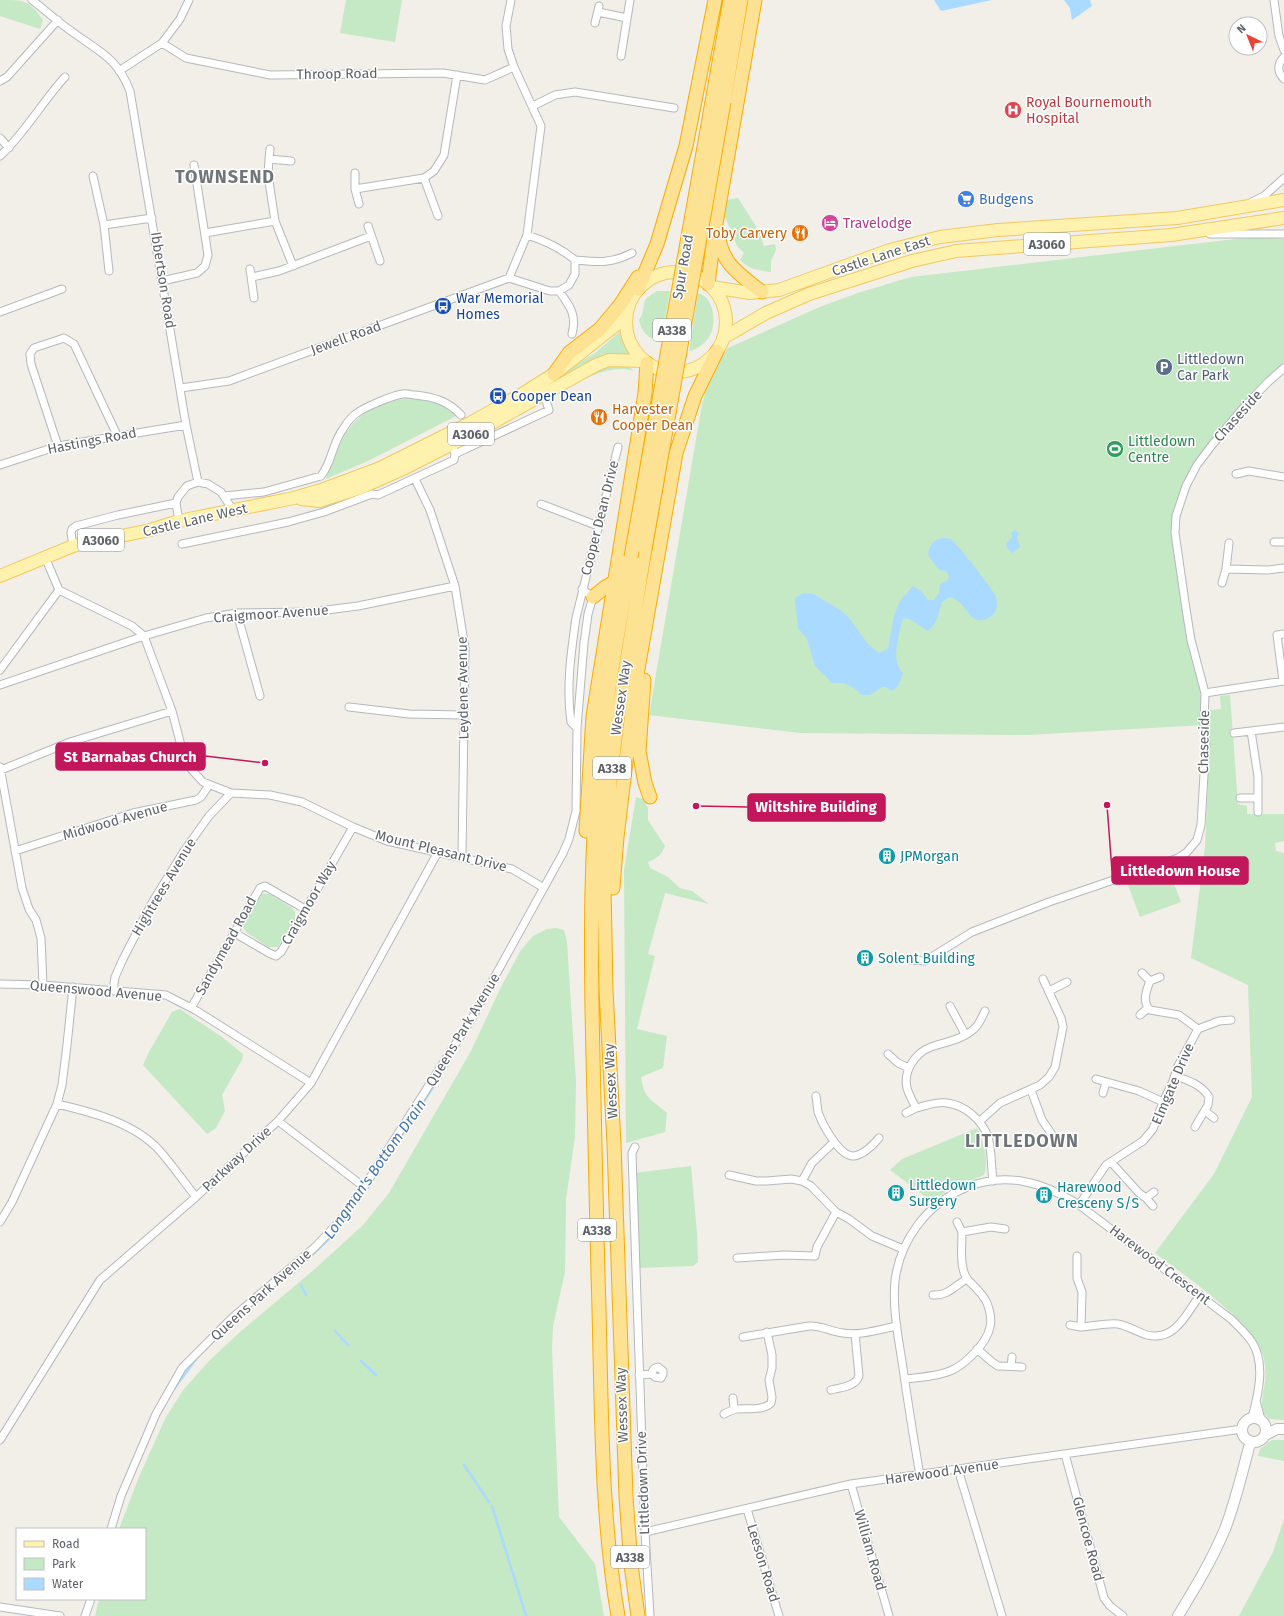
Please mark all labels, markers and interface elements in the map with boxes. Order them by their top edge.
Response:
north arrow [1228,16,1268,56]
text: N [1234,22,1249,36]
street label: Throop Road [296,65,378,83]
place label: Royal Bournemouth Hospital [1026,94,1152,127]
hospital icon: Royal Bournemouth Hospital [1003,100,1023,120]
district label: TOWNSEND [175,166,275,188]
supermarket icon: Budgens [956,189,976,209]
place label: Budgens [979,191,1034,208]
hotel icon: Travelodge [820,213,840,233]
place label: Travelodge [843,215,912,232]
restaurant icon: Toby Carvery [790,223,810,243]
place label: Toby Carvery [706,225,787,242]
street label: Ibbertson Road [147,230,179,330]
street label: Castle Lane East [830,232,933,280]
street label: Spur Road [669,233,697,301]
road number: A3060 [1024,233,1070,255]
place label: War Memorial Homes [456,290,544,323]
bus stop icon: War Memorial Homes [433,296,453,316]
street label: Jewell Road [308,317,384,359]
road number: A338 [653,319,691,341]
place label: Littledown Car Park [1177,351,1244,384]
parking icon: Littledown Car Park [1154,357,1174,377]
bus stop icon: Cooper Dean [488,386,508,406]
street label: Chaseside [1210,387,1266,445]
place label: Cooper Dean [511,388,592,405]
place label: Harvester Cooper Dean [612,401,693,434]
restaurant icon: Harvester Cooper Dean [589,407,609,427]
road number: A3060 [448,423,494,445]
street label: Hastings Road [46,424,138,458]
place label: Littledown Centre [1128,433,1195,466]
sports icon: Littledown Centre [1105,439,1125,459]
street label: Cooper Dean Drive [577,459,623,577]
street label: Castle Lane West [141,500,250,540]
road number: A3060 [78,529,124,551]
street label: Craigmoor Avenue [213,601,329,627]
street label: Leydene Avenue [454,636,472,740]
street label: Wessex Way [607,659,635,737]
street label: Chaseside [1195,710,1213,774]
callout: St Barnabas Church [56,743,205,770]
text: St Barnabas Church [63,748,197,766]
road number: A338 [593,757,631,779]
callout: Wiltshire Building [748,794,885,821]
street label: Midwood Avenue [61,798,169,844]
text: Wiltshire Building [755,798,877,816]
street label: Mount Pleasant Drive [373,826,509,876]
street label: Hightrees Avenue [128,835,200,939]
building icon: JPMorgan [877,846,897,866]
place label: JPMorgan [900,848,959,865]
callout: Littledown House [1112,857,1248,884]
street label: Craigmoor Way [278,858,340,948]
text: Littledown House [1120,862,1240,880]
street label: Sandymead Road [192,894,260,998]
building icon: Solent Building [855,948,875,968]
place label: Solent Building [878,950,976,967]
street label: Queens Park Avenue [422,970,504,1090]
street label: Queenswood Avenue [29,977,163,1005]
street label: Elmgate Drive [1148,1041,1198,1127]
street label: Wessex Way [601,1043,621,1119]
water label: Longman's Bottom Drain [320,1096,430,1242]
street label: Parkway Drive [199,1123,275,1195]
district label: LITTLEDOWN [965,1130,1079,1152]
place label: Littledown Surgery [909,1177,976,1210]
place label: Harewood Cresceny S/S [1057,1179,1139,1212]
building icon: Littledown Surgery [886,1183,906,1203]
building icon: Harewood Cresceny S/S [1034,1185,1054,1205]
road number: A338 [578,1219,616,1241]
street label: Harewood Crescent [1106,1221,1215,1309]
street label: Queens Park Avenue [207,1245,315,1345]
street label: Wessex Way [612,1367,632,1443]
street label: Littledown Drive [633,1431,653,1535]
street label: Harewood Avenue [884,1456,1000,1488]
street label: Glencoe Road [1069,1495,1107,1583]
street label: William Road [850,1508,890,1592]
street label: Leeson Road [743,1522,783,1604]
legend [16,1528,146,1600]
text: Road [52,1537,80,1551]
road number: A338 [611,1546,649,1568]
text: Park [52,1557,76,1571]
text: Water [52,1577,84,1591]

